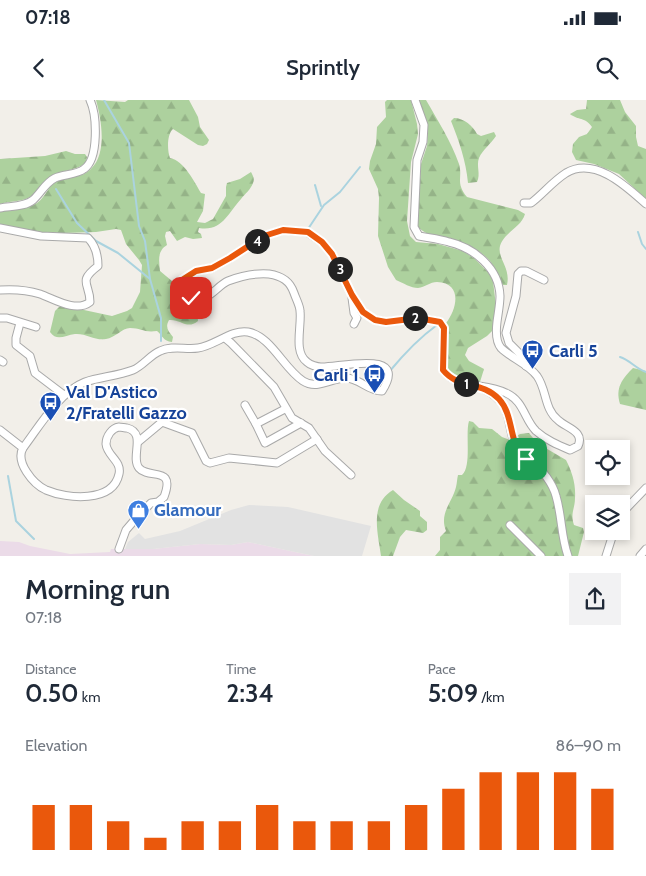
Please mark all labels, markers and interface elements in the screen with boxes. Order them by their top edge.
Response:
text: 07:18 [25,6,71,29]
icon: back [25,54,53,82]
text: Sprintly [286,54,360,81]
icon: search [593,54,621,82]
pin: 4 [244,228,270,254]
text: 4 [253,232,262,250]
pin: 3 [328,256,352,282]
text: 3 [337,260,344,278]
pin [170,277,212,319]
icon: check [177,284,205,312]
pin: 2 [402,306,428,330]
text: 2 [412,309,419,327]
bus stop icon: Carli 5 [521,339,545,370]
place label: Carli 5 [549,340,598,362]
bus stop icon: Carli 1 [363,363,387,394]
place label: Carli 1 [313,364,359,386]
pin: 1 [454,372,478,396]
text: 1 [464,375,469,393]
place label: Val D'Astico 2/Fratelli Gazzo [66,381,187,424]
bus stop icon: Val D'Astico 2/Fratelli Gazzo [38,390,62,421]
pin [505,438,547,480]
map controls [585,440,630,540]
button: locate [585,440,630,485]
icon: arrive [512,445,540,473]
button: layers [585,495,630,540]
shop icon: Glamour [126,498,150,529]
place label: Glamour [154,499,221,521]
text: Morning run [25,572,170,606]
button: share [569,573,621,625]
text: 07:18 [25,608,62,627]
text: Distance [25,660,77,678]
text: Time [226,660,256,678]
text: Pace [428,660,456,678]
text: 0.50 [25,678,79,708]
text: 2:34 [226,678,274,708]
text: 5:09 [428,678,478,708]
text: km [79,688,100,706]
text: /km [478,688,504,706]
text: Elevation [25,736,88,755]
text: 86–90 m [556,736,621,755]

